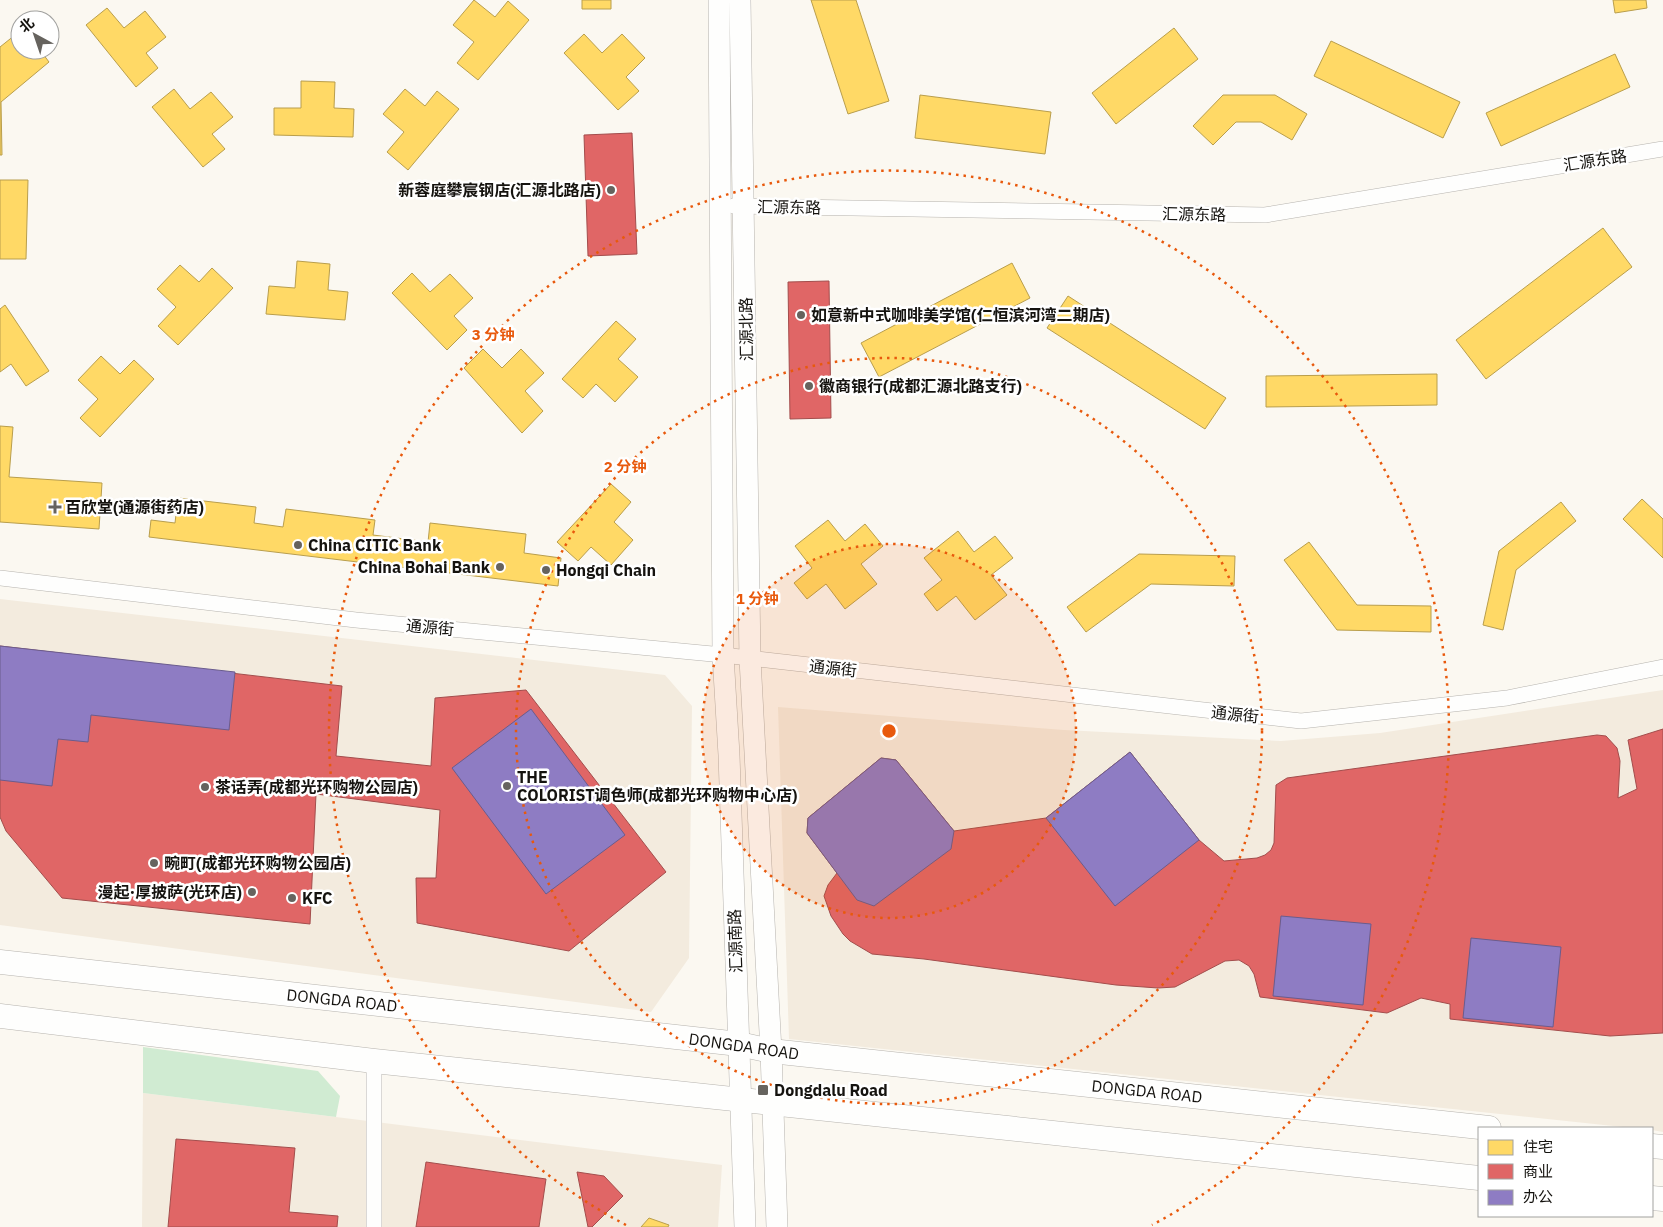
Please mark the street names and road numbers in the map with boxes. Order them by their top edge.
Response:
street label: 汇源东路 [1562,145,1628,175]
street label: 汇源东路 [757,196,821,218]
street label: 汇源东路 [1162,203,1226,225]
street label: 汇源北路 [735,297,757,361]
street label: 通源街 [405,615,455,639]
street label: 通源街 [808,656,858,680]
street label: 通源街 [1210,702,1260,726]
street label: 汇源南路 [724,909,746,973]
street label: DONGDA ROAD [286,984,398,1016]
street label: DONGDA ROAD [688,1028,800,1064]
street label: DONGDA ROAD [1091,1075,1203,1107]

